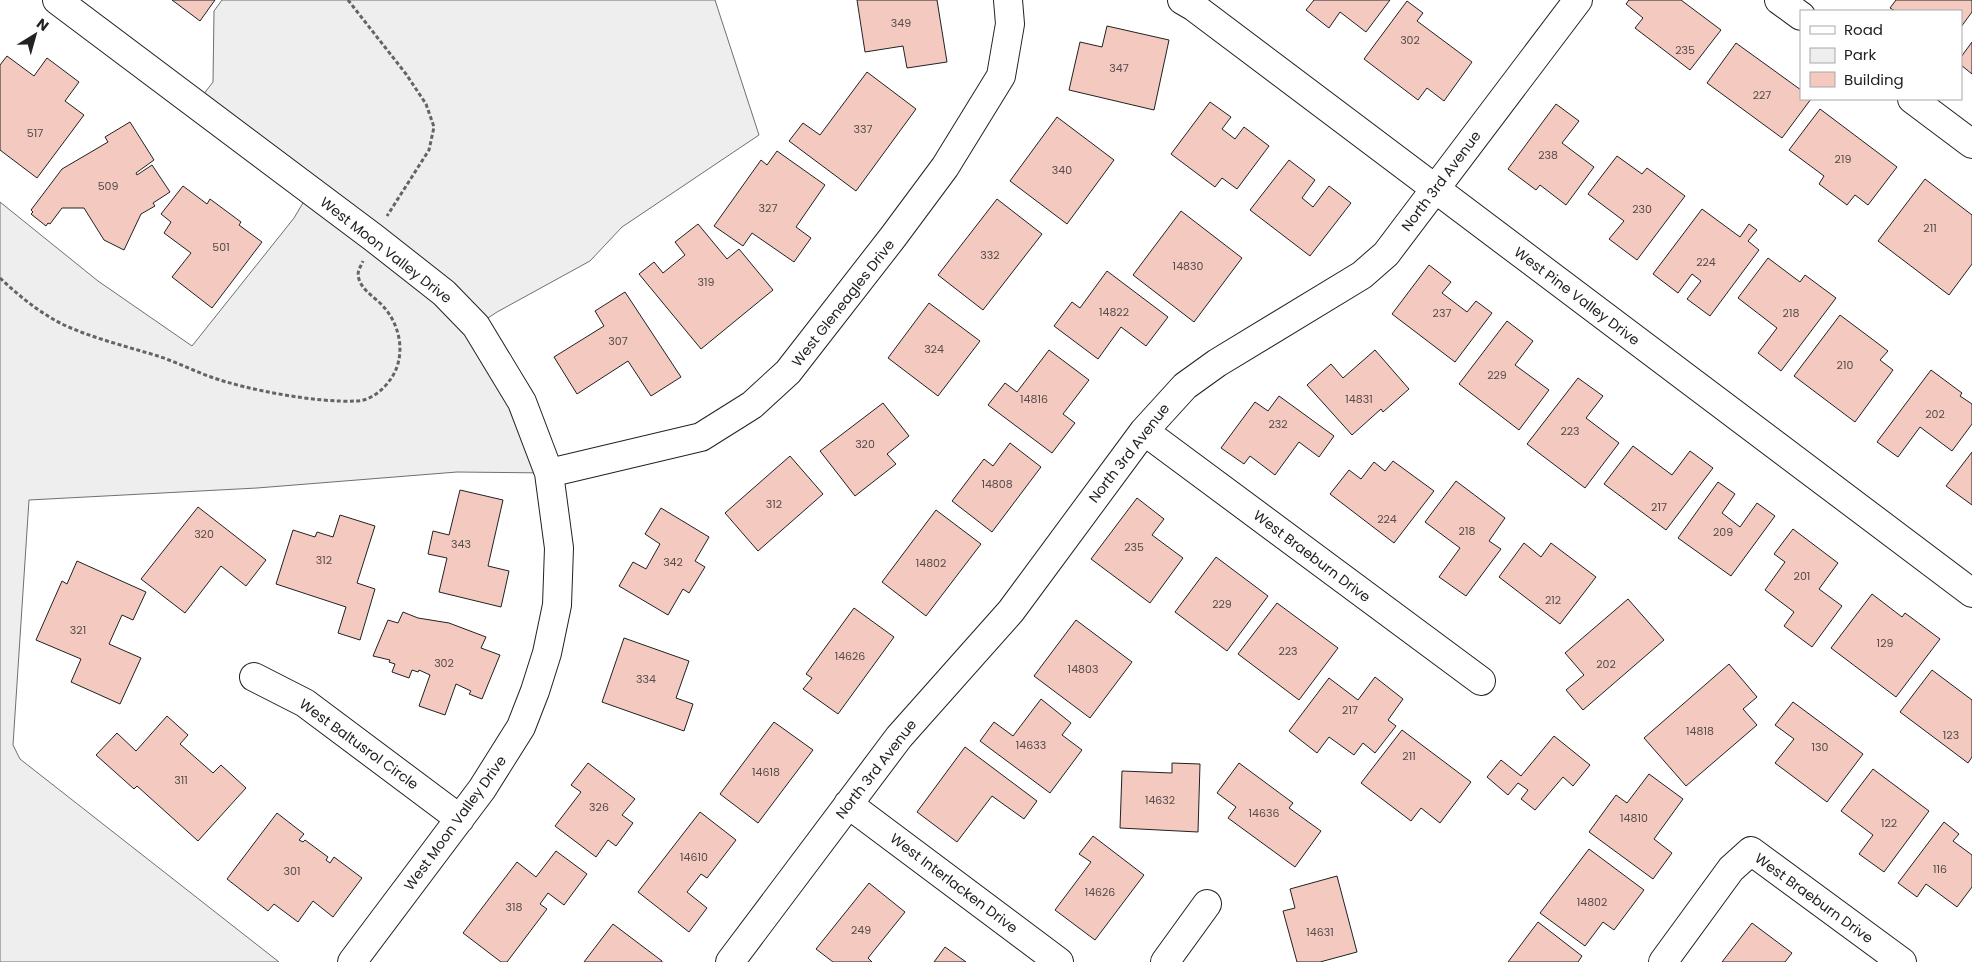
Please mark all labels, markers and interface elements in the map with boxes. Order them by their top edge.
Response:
north arrow [10,10,60,60]
legend [1800,10,1962,100]
text: N [33,13,53,36]
house number: 349 [891,15,911,31]
text: Road [1844,19,1883,40]
house number: 302 [1400,32,1420,48]
house number: 235 [1675,42,1695,58]
text: Park [1844,44,1876,65]
house number: 347 [1109,60,1129,76]
text: Building [1844,69,1904,90]
house number: 227 [1753,87,1771,103]
house number: 337 [854,121,872,137]
house number: 517 [27,125,43,141]
street label: North 3rd Avenue [1397,126,1486,235]
house number: 238 [1538,147,1558,163]
house number: 219 [1835,151,1851,167]
house number: 340 [1052,162,1072,178]
house number: 509 [98,178,118,194]
street label: West Moon Valley Drive [316,192,456,308]
house number: 327 [759,200,777,216]
house number: 230 [1632,201,1652,217]
house number: 211 [1923,220,1937,236]
street label: West Gleneagles Drive [787,235,899,371]
house number: 501 [212,239,230,255]
street label: West Pine Valley Drive [1510,242,1644,350]
house number: 332 [980,247,1000,263]
house number: 224 [1696,254,1716,270]
house number: 14830 [1173,258,1203,274]
house number: 319 [698,274,715,290]
house number: 14822 [1099,304,1129,320]
house number: 237 [1433,305,1451,321]
house number: 218 [1783,305,1799,321]
house number: 307 [608,333,628,349]
house number: 324 [924,341,944,357]
house number: 210 [1837,357,1853,373]
house number: 229 [1487,367,1507,383]
house number: 14816 [1020,391,1048,407]
house number: 14831 [1345,391,1373,407]
street label: North 3rd Avenue [1084,399,1174,507]
house number: 202 [1925,406,1945,422]
house number: 232 [1268,416,1288,432]
house number: 223 [1560,423,1580,439]
house number: 320 [855,436,875,452]
house number: 14808 [981,476,1013,492]
house number: 312 [766,496,782,512]
house number: 217 [1651,499,1667,515]
street label: West Braeburn Drive [1249,505,1375,607]
house number: 224 [1377,511,1397,527]
house number: 218 [1459,523,1475,539]
house number: 209 [1713,524,1733,540]
house number: 320 [194,526,214,542]
house number: 343 [451,536,471,552]
house number: 235 [1124,539,1144,555]
house number: 312 [316,552,332,568]
house number: 342 [663,554,683,570]
house number: 14802 [916,555,946,571]
house number: 201 [1794,568,1810,584]
house number: 212 [1545,592,1561,608]
house number: 229 [1212,596,1232,612]
house number: 321 [70,622,86,638]
house number: 129 [1877,635,1893,651]
house number: 223 [1278,643,1298,659]
house number: 14626 [835,648,865,664]
house number: 302 [434,655,454,671]
house number: 202 [1596,656,1616,672]
house number: 14803 [1068,661,1098,677]
house number: 334 [636,671,656,687]
street label: West Baltusrol Circle [295,694,423,794]
house number: 217 [1342,702,1358,718]
street label: North 3rd Avenue [831,715,921,823]
house number: 14818 [1686,723,1714,739]
house number: 123 [1943,727,1959,743]
house number: 14633 [1016,737,1046,753]
house number: 130 [1812,739,1829,755]
house number: 211 [1402,748,1416,764]
street label: West Moon Valley Drive [399,751,511,895]
house number: 14618 [752,764,780,780]
house number: 311 [174,772,188,788]
house number: 14632 [1145,792,1175,808]
house number: 326 [589,799,609,815]
house number: 14636 [1249,805,1279,821]
house number: 14810 [1620,810,1648,826]
house number: 122 [1881,815,1897,831]
street label: West Interlacken Drive [886,828,1022,938]
street label: West Braeburn Drive [1751,848,1878,948]
house number: 14610 [680,849,708,865]
house number: 116 [1933,861,1947,877]
house number: 301 [284,863,300,879]
house number: 14626 [1085,884,1115,900]
house number: 14802 [1577,894,1607,910]
house number: 318 [506,899,523,915]
house number: 249 [851,922,871,938]
house number: 14631 [1306,924,1334,940]

